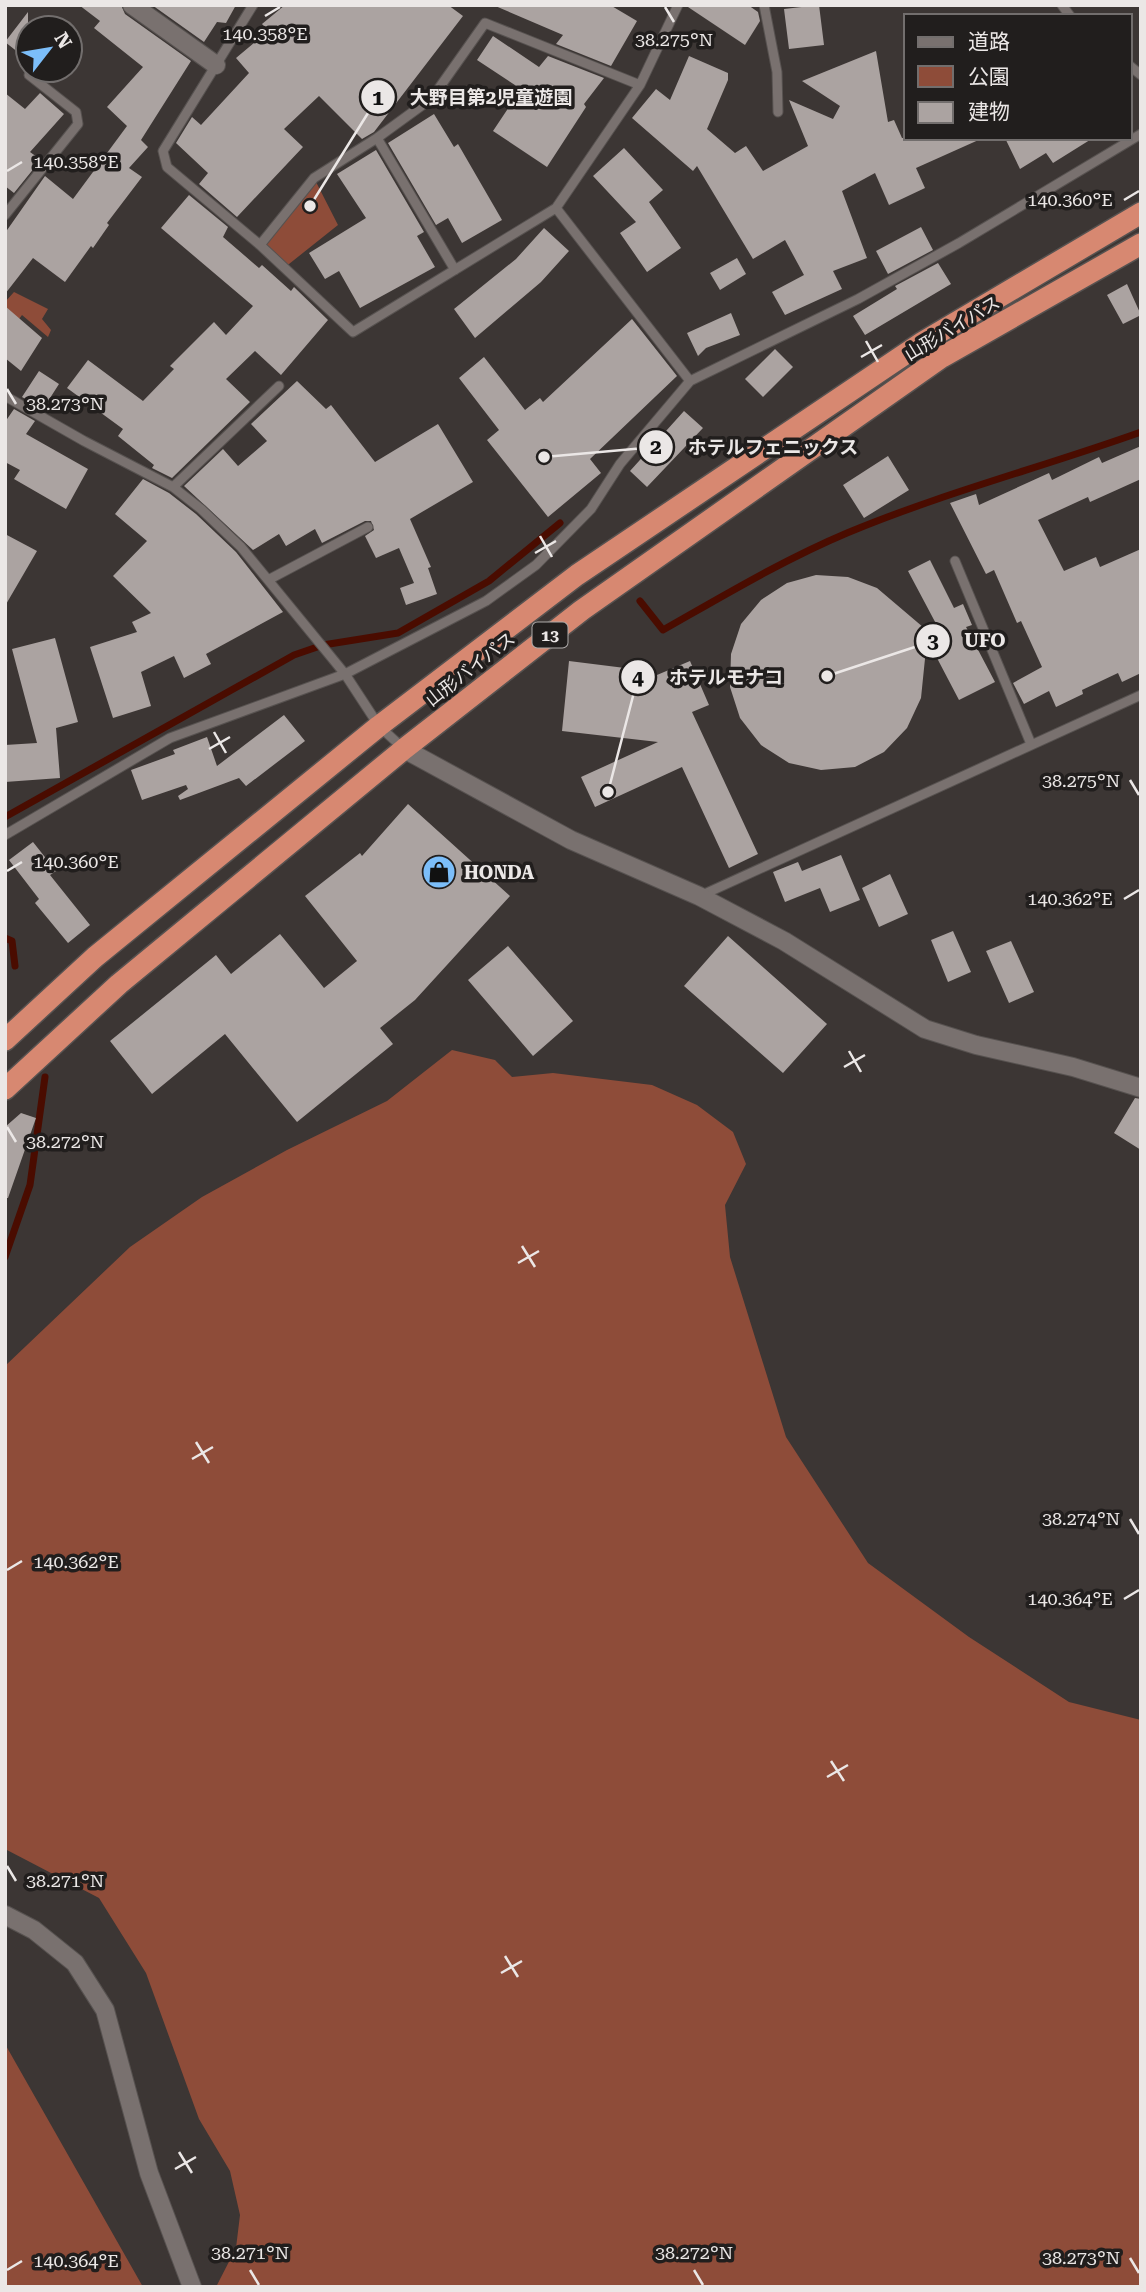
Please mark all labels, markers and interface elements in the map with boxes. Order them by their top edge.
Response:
north arrow [14,14,84,84]
legend [904,14,1132,140]
text: 140.358°E [222,23,308,44]
text: N [50,28,77,53]
text: 38.275°N [635,29,713,50]
text: 道路 [968,30,1010,54]
text: 公園 [968,65,1010,89]
callout: 大野目第2児童遊園 [360,77,586,117]
text: 1 [372,86,384,110]
text: 大野目第2児童遊園 [410,86,572,109]
text: 建物 [968,100,1010,124]
text: 140.358°E [33,151,119,172]
text: 140.360°E [1027,189,1113,210]
street label: 山形バイパス [900,291,1004,365]
text: 38.273°N [26,393,104,414]
callout: ホテルフェニックス [638,427,872,467]
text: 2 [650,435,662,459]
text: ホテルフェニックス [688,436,858,459]
callout: UFO [916,621,1020,661]
road number: 13 [532,622,568,648]
street label: 山形バイパス [421,628,519,710]
text: 3 [927,629,939,653]
text: UFO [964,629,1006,652]
callout: ホテルモナコ [620,657,797,697]
text: 4 [632,666,644,690]
text: ホテルモナコ [669,666,783,689]
text: 38.275°N [1042,770,1120,791]
text: 140.360°E [33,851,119,872]
shop icon: HONDA [420,853,458,891]
place label: HONDA [464,862,534,883]
text: 140.362°E [1027,888,1113,909]
text: 38.272°N [26,1131,104,1152]
text: 38.274°N [1042,1508,1120,1529]
text: 140.362°E [33,1551,119,1572]
text: 140.364°E [1027,1588,1113,1609]
text: 38.271°N [26,1870,104,1891]
text: 38.271°N [211,2242,289,2263]
text: 38.272°N [655,2242,733,2263]
text: 38.273°N [1042,2247,1120,2268]
text: 140.364°E [33,2250,119,2271]

